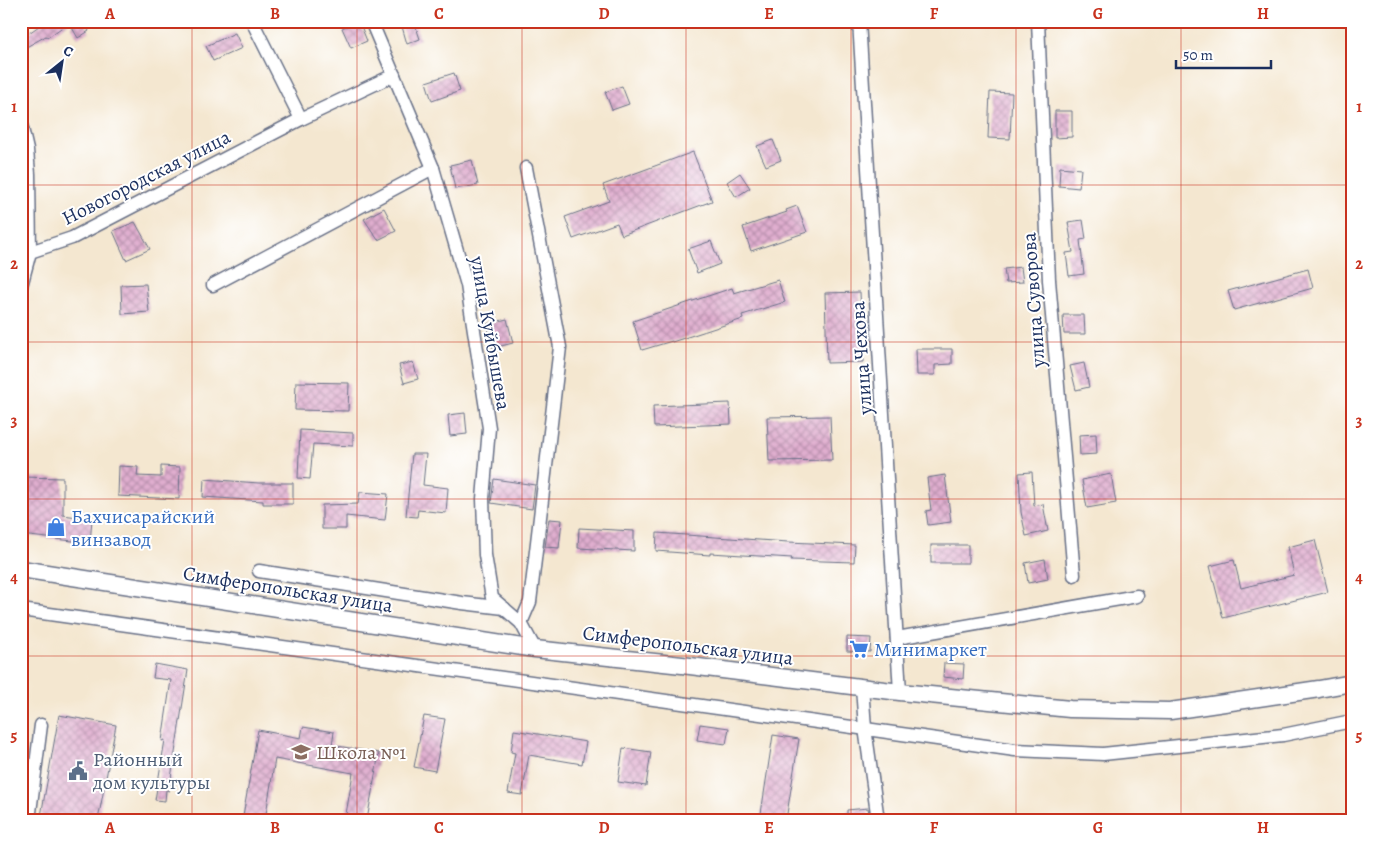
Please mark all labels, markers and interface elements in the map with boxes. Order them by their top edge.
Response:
text: A [104,3,116,25]
text: B [270,3,280,25]
text: C [434,3,444,25]
text: D [598,3,610,25]
text: E [764,3,774,25]
text: F [930,3,939,25]
text: G [1093,3,1103,25]
text: H [1257,3,1269,25]
north arrow [38,38,88,88]
scale bar [1176,38,1270,70]
text: С [60,41,77,62]
text: 50 m [1183,45,1213,65]
text: 1 [11,96,17,118]
text: 1 [1356,96,1362,118]
street label: Новогородская улица [57,123,236,232]
street label: улица Суворова [1015,231,1052,369]
text: 2 [10,253,18,275]
street label: улица Куйбышева [463,253,517,413]
text: 2 [1355,253,1363,275]
street label: улица Чехова [844,300,879,417]
text: 3 [11,410,18,432]
text: 3 [1356,410,1363,432]
place label: Бахчисарайский винзавод [71,503,215,553]
shop icon: Бахчисарайский винзавод [45,516,67,538]
street label: Симферопольская улица [181,560,395,620]
text: 4 [10,567,18,589]
text: 4 [1355,567,1363,589]
street label: Симферопольская улица [581,619,795,672]
place label: Минимаркет [874,636,987,663]
supermarket icon: Минимаркет [848,638,870,660]
text: 5 [11,725,18,747]
text: 5 [1356,725,1363,747]
place label: Школа №1 [316,739,406,766]
school or university icon: Школа №1 [290,741,312,763]
place label: Районный дом культуры [92,746,210,796]
public building icon: Районный дом культуры [67,760,89,782]
text: A [104,817,116,839]
text: B [270,817,280,839]
text: C [434,817,444,839]
text: D [598,817,610,839]
text: E [764,817,774,839]
text: F [930,817,939,839]
text: G [1093,817,1103,839]
text: H [1257,817,1269,839]

